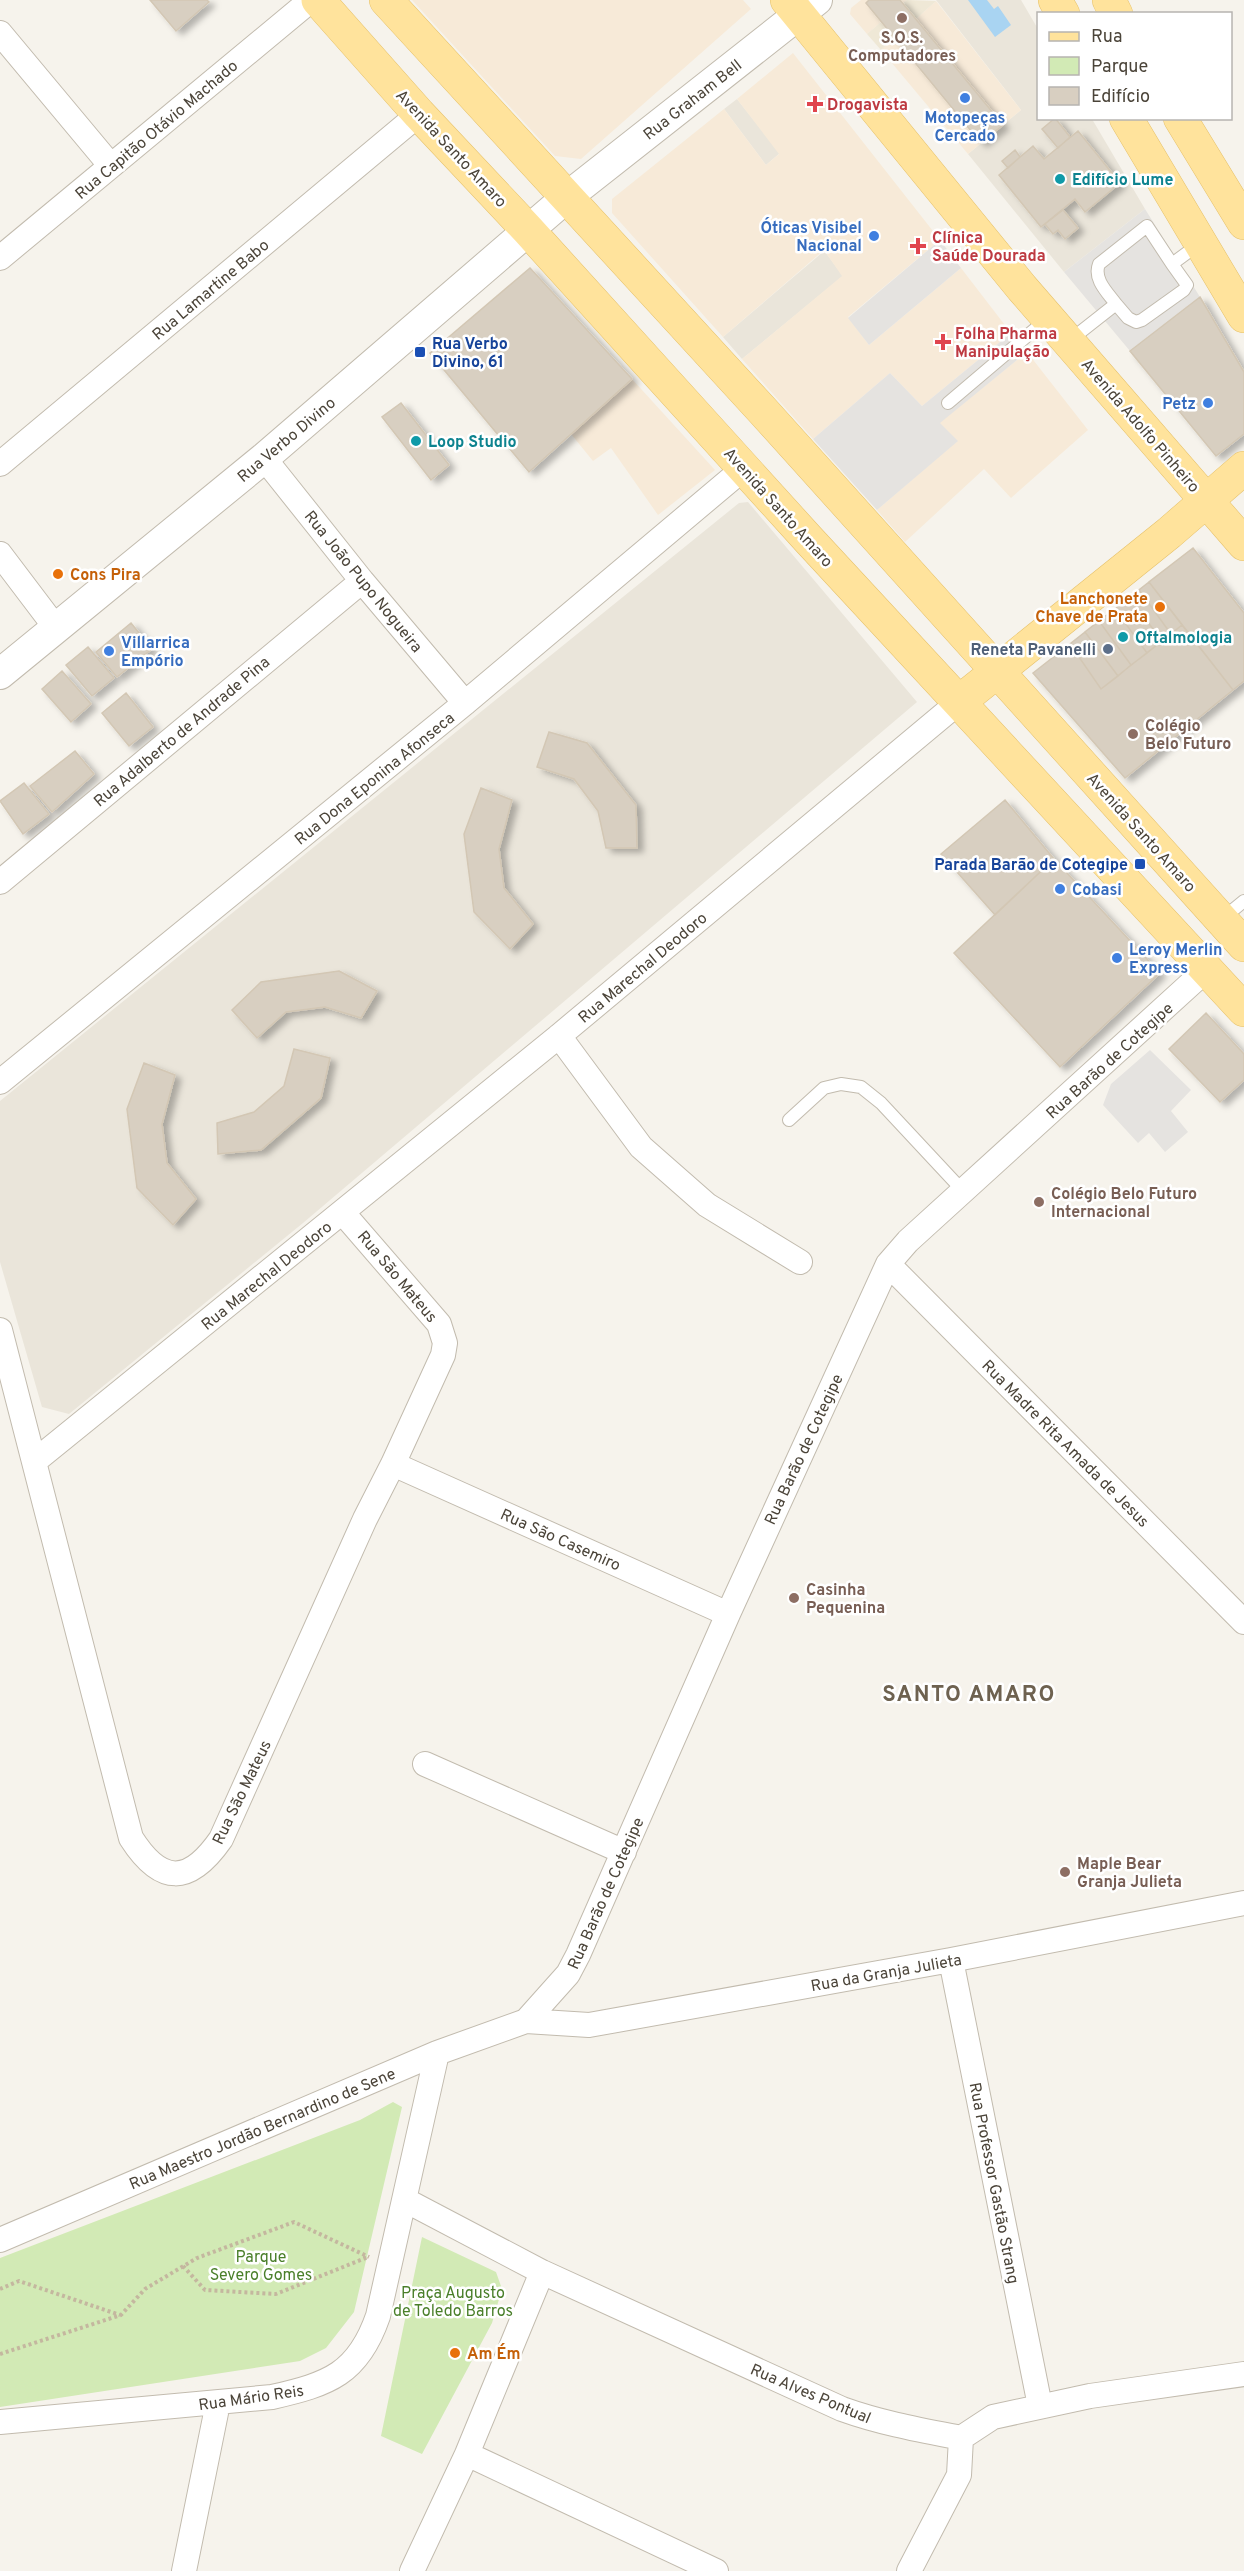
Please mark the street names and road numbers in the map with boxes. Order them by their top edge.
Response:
street label: Rua Graham Bell [640,56,747,145]
street label: Rua Capitão Otávio Machado [72,57,243,204]
street label: Avenida Santo Amaro [391,86,510,213]
street label: Rua Lamartine Babo [149,236,274,345]
street label: Avenida Adolfo Pinheiro [1076,355,1203,497]
street label: Rua Verbo Divino [234,394,341,487]
street label: Avenida Santo Amaro [719,444,837,572]
street label: Rua João Pupo Nogueira [299,507,426,657]
street label: Rua Adalberto de Andrade Pina [90,653,274,812]
street label: Rua Dona Eponina Afonseca [291,709,459,850]
street label: Avenida Santo Amaro [1082,769,1200,897]
street label: Rua Marechal Deodoro [575,909,712,1028]
street label: Rua Barão de Cotegipe [1043,999,1178,1124]
street label: Rua Marechal Deodoro [198,1218,337,1335]
street label: Rua São Mateus [352,1227,441,1327]
street label: Rua Madre Rita Amada de Jesus [977,1356,1153,1532]
street label: Rua Barão de Cotegipe [761,1371,849,1529]
street label: Rua São Casemiro [497,1505,624,1576]
street label: Rua São Mateus [209,1737,277,1848]
street label: Rua Barão de Cotegipe [564,1815,649,1973]
street label: Rua da Granja Julieta [809,1951,963,1997]
street label: Rua Maestro Jordão Bernardino de Sene [127,2065,399,2195]
street label: Rua Professor Gastão Strang [964,2081,1022,2286]
street label: Rua Alves Pontual [747,2360,874,2429]
street label: Rua Mário Reis [197,2382,305,2416]

